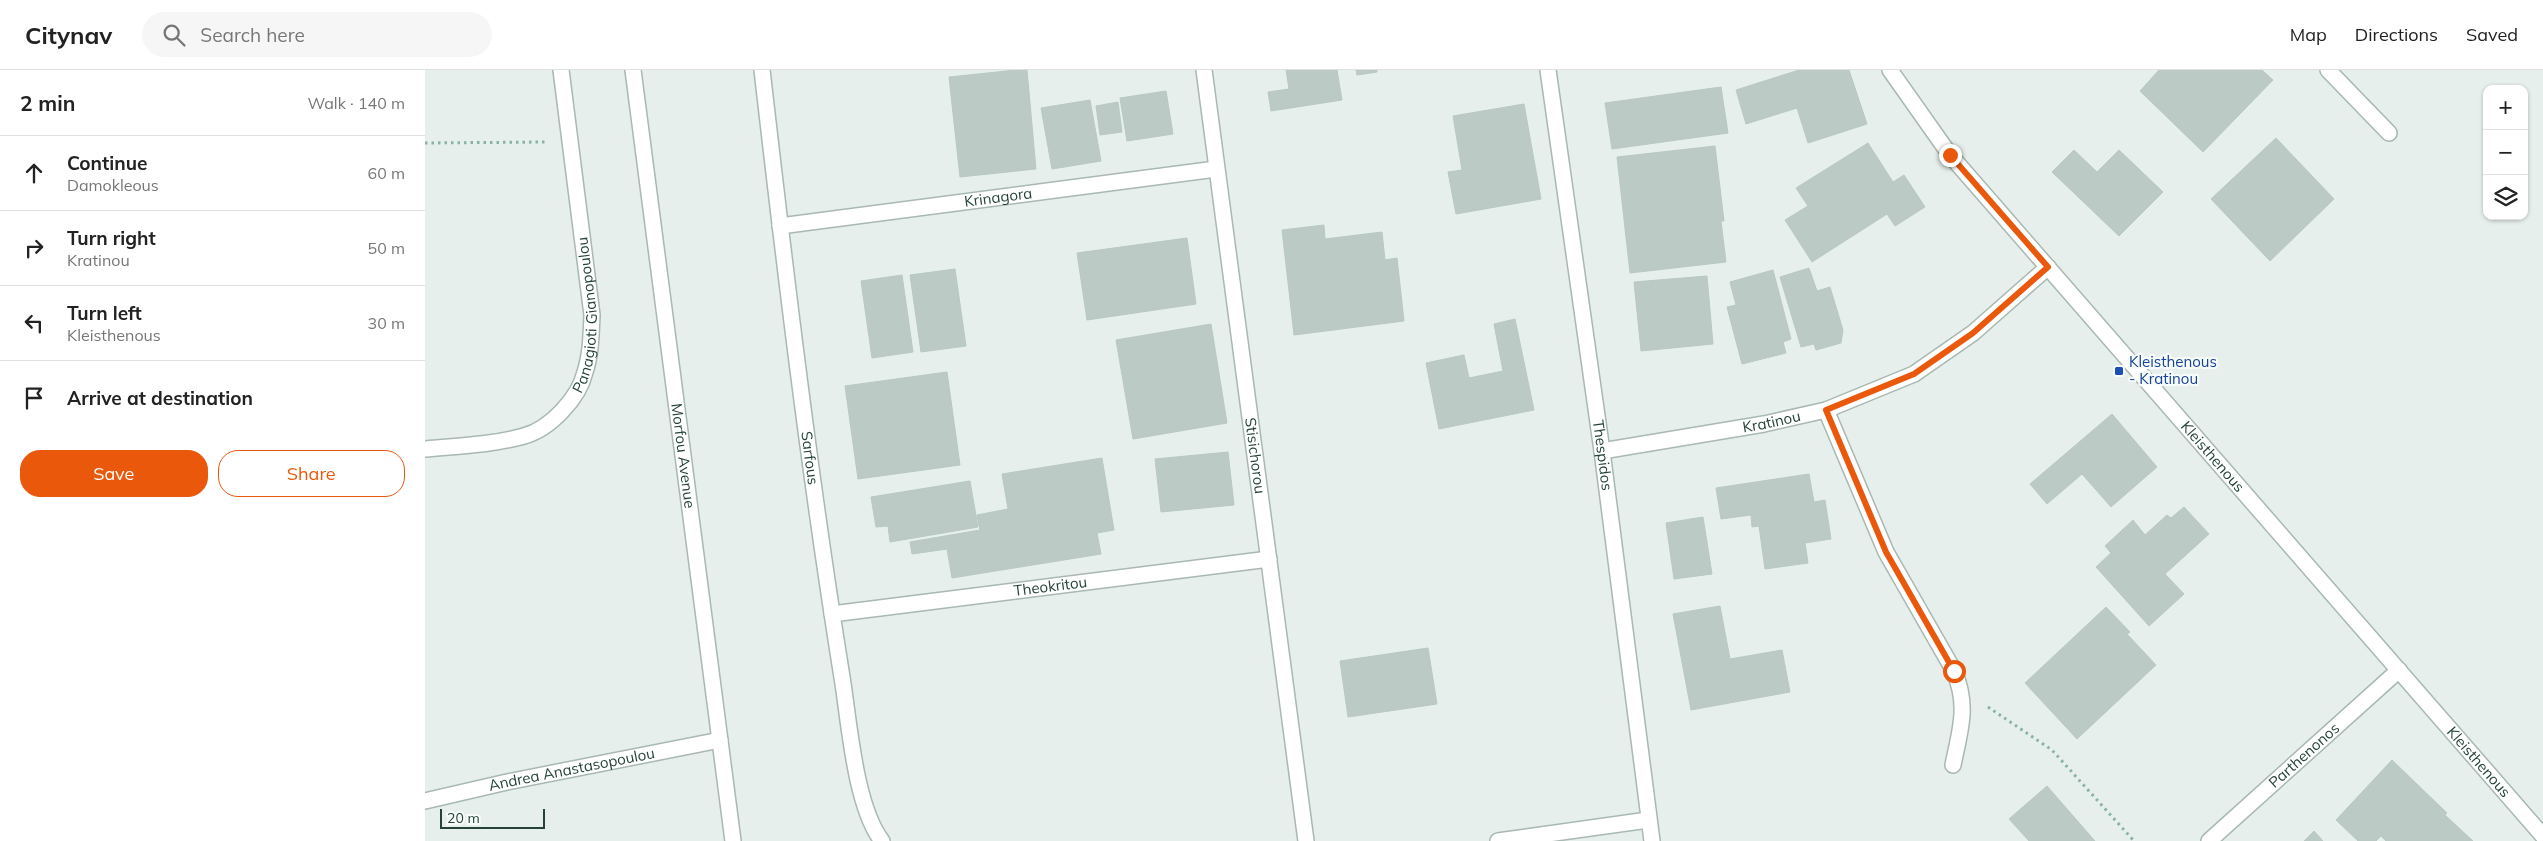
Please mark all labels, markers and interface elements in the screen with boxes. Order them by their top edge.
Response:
search box [142,12,492,57]
text: Citynav [25,20,112,50]
icon: search [160,21,188,49]
text: Search here [200,23,305,47]
text: Map [2290,23,2327,46]
text: Directions [2355,23,2438,46]
text: Saved [2466,23,2518,46]
map controls [2483,85,2528,220]
button: + [2483,85,2528,130]
text: 2 min [20,90,75,116]
text: Walk · 140 m [307,93,405,113]
button: − [2483,130,2528,175]
route end [1939,144,1962,167]
text: Continue [67,151,147,175]
icon: ahead [20,159,48,187]
text: 60 m [368,163,405,183]
text: Damokleous [67,175,159,195]
button: layers [2483,175,2528,220]
street label: Krinagora [963,183,1033,211]
text: Turn right [67,226,156,250]
icon: right [20,234,48,262]
street label: Panagioti Gianopoulou [568,236,601,396]
text: 50 m [368,238,405,258]
text: Kratinou [67,250,130,270]
text: Turn left [67,301,142,325]
icon: left [20,309,48,337]
text: 30 m [368,313,405,333]
text: Kleisthenous [67,325,161,345]
place label: Kleisthenous - Kratinou [2129,352,2217,388]
marker: Kleisthenous - Kratinou [2113,365,2125,377]
icon: arrive [20,384,48,412]
text: Arrive at destination [67,386,253,410]
street label: Morfou Avenue [667,402,700,509]
street label: Kratinou [1741,406,1802,436]
street label: Stisichorou [1241,416,1270,495]
street label: Kleisthenous [2177,417,2249,496]
street label: Thespidos [1589,419,1617,492]
street label: Sarfous [797,430,823,486]
button: Save [20,450,208,497]
button: Share [218,450,405,497]
street label: Theokritou [1012,572,1088,600]
route start [1943,660,1966,683]
street label: Parthenonos [2264,718,2343,792]
street label: Kleisthenous [2443,722,2515,801]
street label: Andrea Anastasopoulou [487,743,656,795]
scale bar [440,806,545,829]
text: 20 m [447,809,480,827]

